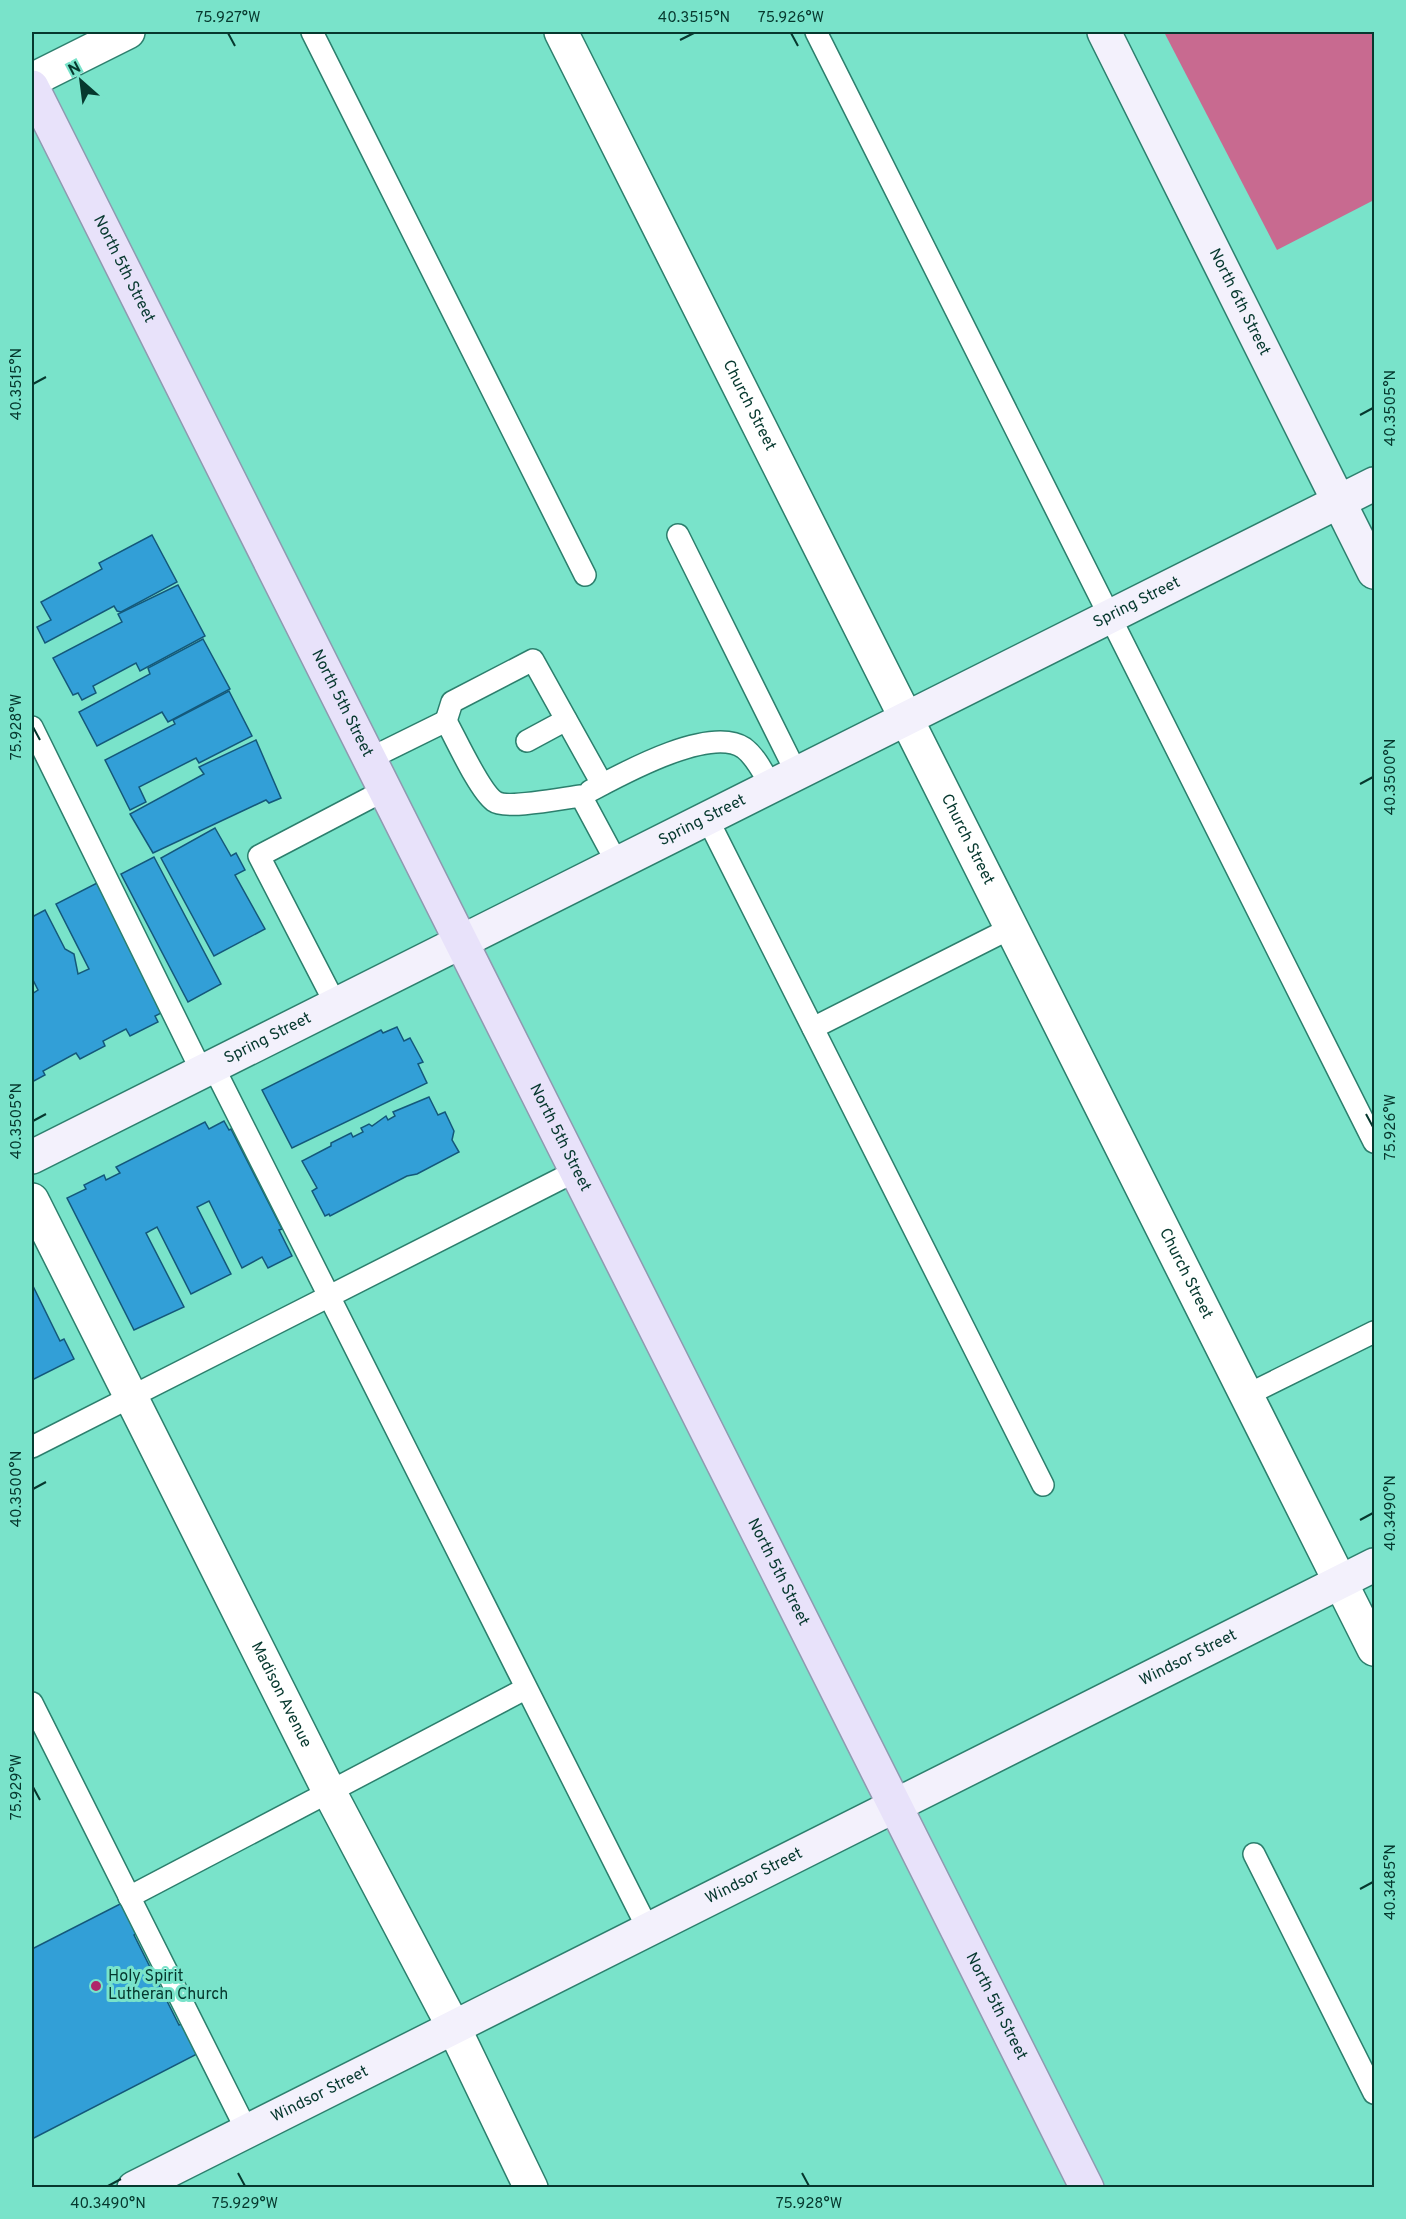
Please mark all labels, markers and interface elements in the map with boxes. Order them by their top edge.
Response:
text: 75.927°W [195,9,261,28]
text: 40.3515°N [658,9,730,28]
text: 75.926°W [758,9,824,28]
north arrow [51,51,111,111]
text: N [65,58,85,81]
street label: North 5th Street [88,212,159,326]
street label: North 6th Street [1204,245,1274,359]
text: 40.3515°N [8,348,27,420]
street label: Church Street [718,357,780,454]
text: 40.3505°N [1382,370,1401,446]
street label: Spring Street [1090,573,1184,633]
street label: North 5th Street [306,647,377,761]
text: 75.928°W [8,694,27,760]
text: 40.3500°N [1382,739,1401,815]
street label: Spring Street [656,791,749,851]
street label: Church Street [936,791,998,888]
street label: Spring Street [221,1008,315,1069]
street label: North 5th Street [524,1081,595,1195]
text: 40.3505°N [8,1083,27,1159]
text: 75.926°W [1382,1094,1401,1160]
street label: Church Street [1154,1225,1217,1323]
text: 40.3500°N [8,1451,27,1527]
text: 40.3490°N [1382,1475,1401,1551]
street label: North 5th Street [742,1515,813,1629]
street label: Windsor Street [1137,1625,1240,1691]
street label: Madison Avenue [246,1639,316,1751]
text: 75.929°W [8,1754,27,1820]
street label: Windsor Street [702,1844,806,1909]
text: 40.3485°N [1382,1844,1401,1920]
street label: North 5th Street [961,1949,1031,2064]
place label: Holy Spirit Lutheran Church [108,1967,228,2005]
marker: Holy Spirit Lutheran Church [89,1979,103,1993]
street label: Windsor Street [268,2062,372,2127]
text: 40.3490°N [70,2195,146,2214]
text: 75.929°W [212,2195,278,2214]
text: 75.928°W [776,2195,842,2214]

